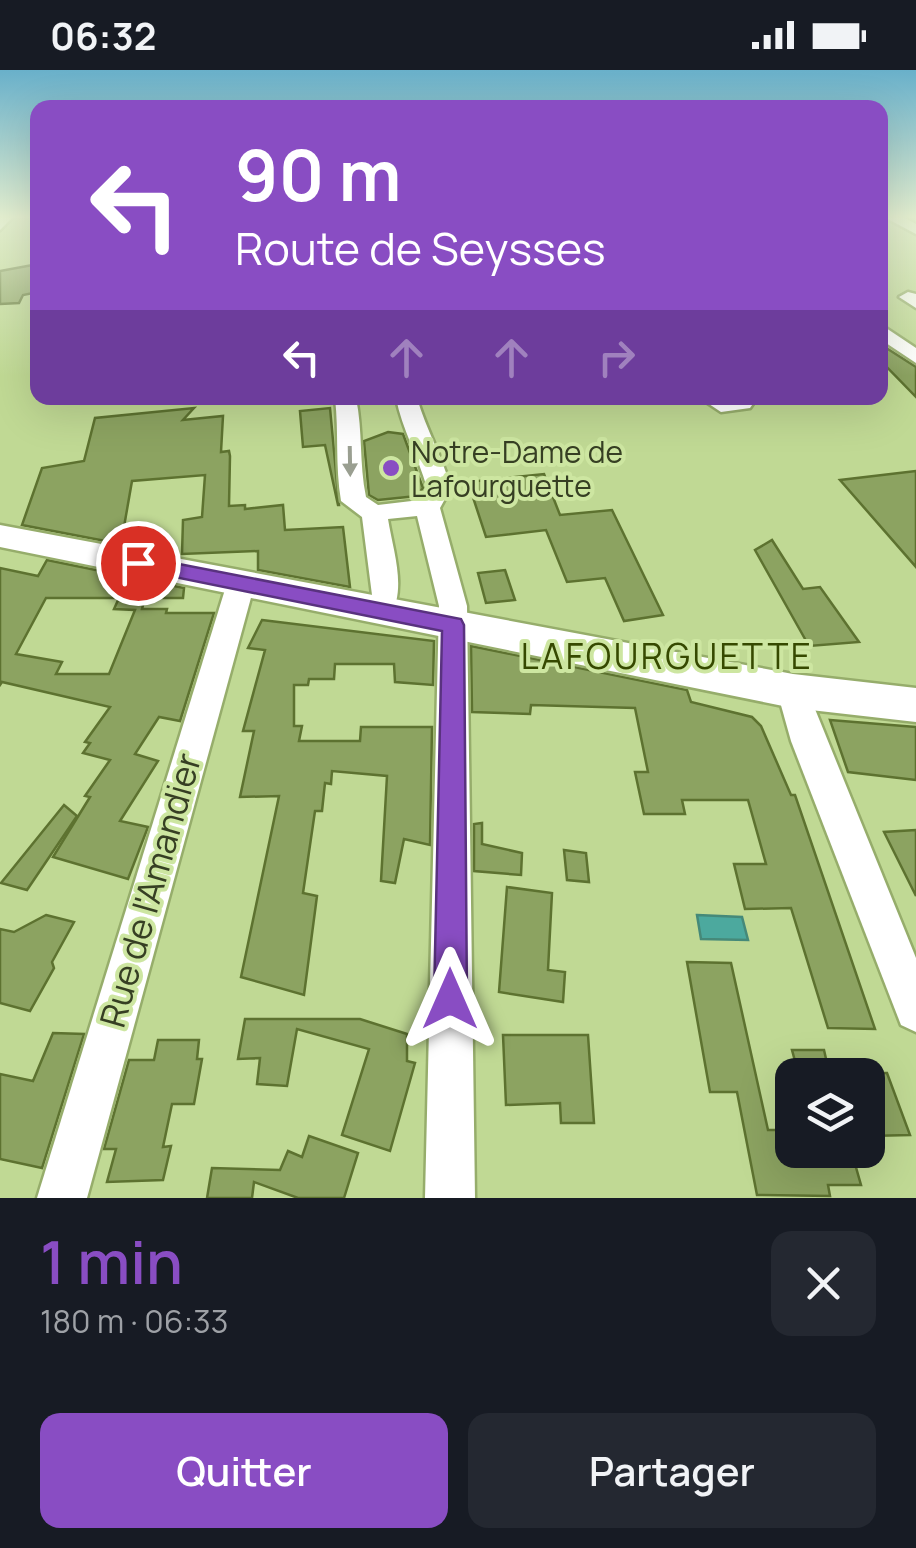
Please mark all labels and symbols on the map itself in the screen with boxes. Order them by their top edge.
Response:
place label: Notre-Dame de Lafourguette [411,431,623,506]
one-way arrow [342,446,358,477]
marker: Notre-Dame de Lafourguette [380,457,402,479]
pin [96,521,181,606]
district label: LAFOURGUETTE [521,632,813,680]
street label: Rue de l'Amandier [88,747,212,1033]
position arrow [398,947,502,1051]

